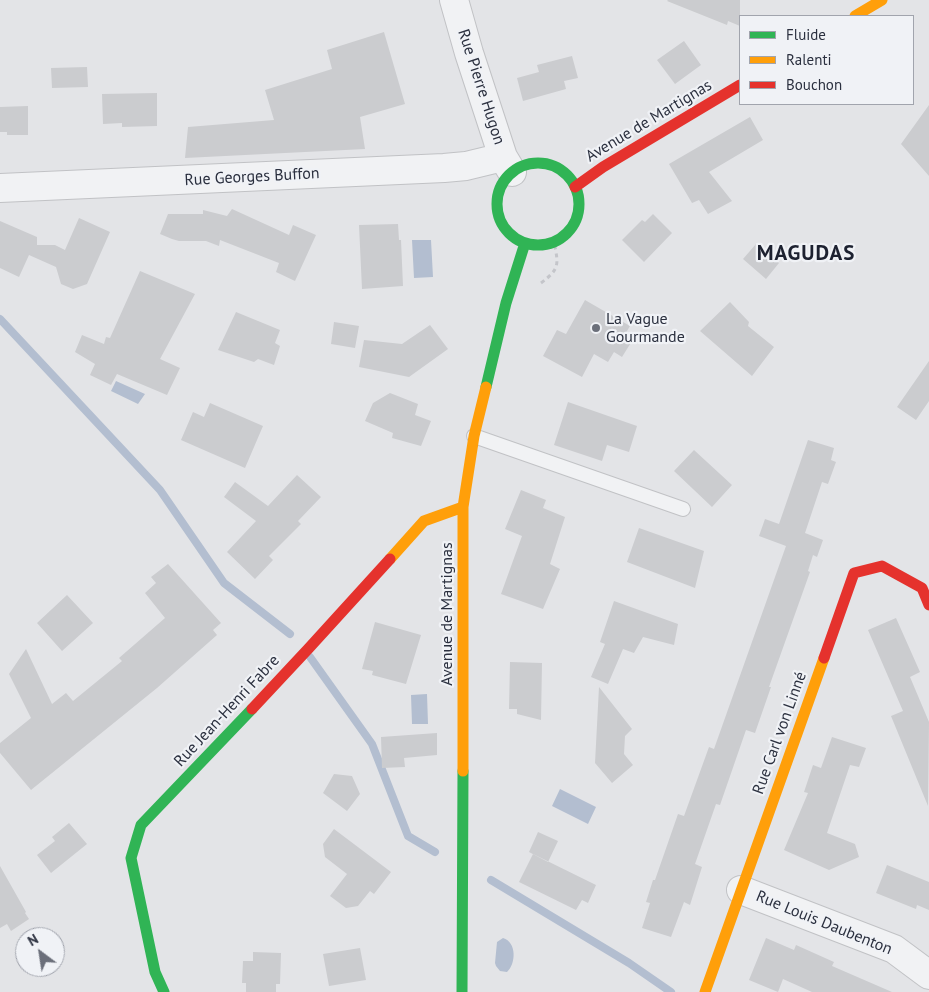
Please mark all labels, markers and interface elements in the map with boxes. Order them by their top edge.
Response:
legend [739,15,914,105]
text: Fluide [786,25,826,44]
street label: Rue Pierre Hugon [453,27,509,147]
text: Ralenti [786,50,832,69]
text: Bouchon [786,75,842,94]
street label: Avenue de Martignas [583,76,715,166]
street label: Rue Georges Buffon [184,164,320,190]
district label: MAGUDAS [756,241,856,267]
place label: La Vague Gourmande [606,309,685,347]
marker: La Vague Gourmande [590,322,602,334]
street label: Avenue de Martignas [437,542,457,686]
street label: Rue Jean-Henri Fabre [170,651,284,771]
street label: Rue Carl von Linné [749,669,811,797]
street label: Rue Louis Daubenton [753,887,895,959]
north arrow [15,927,65,977]
text: N [24,930,41,950]

